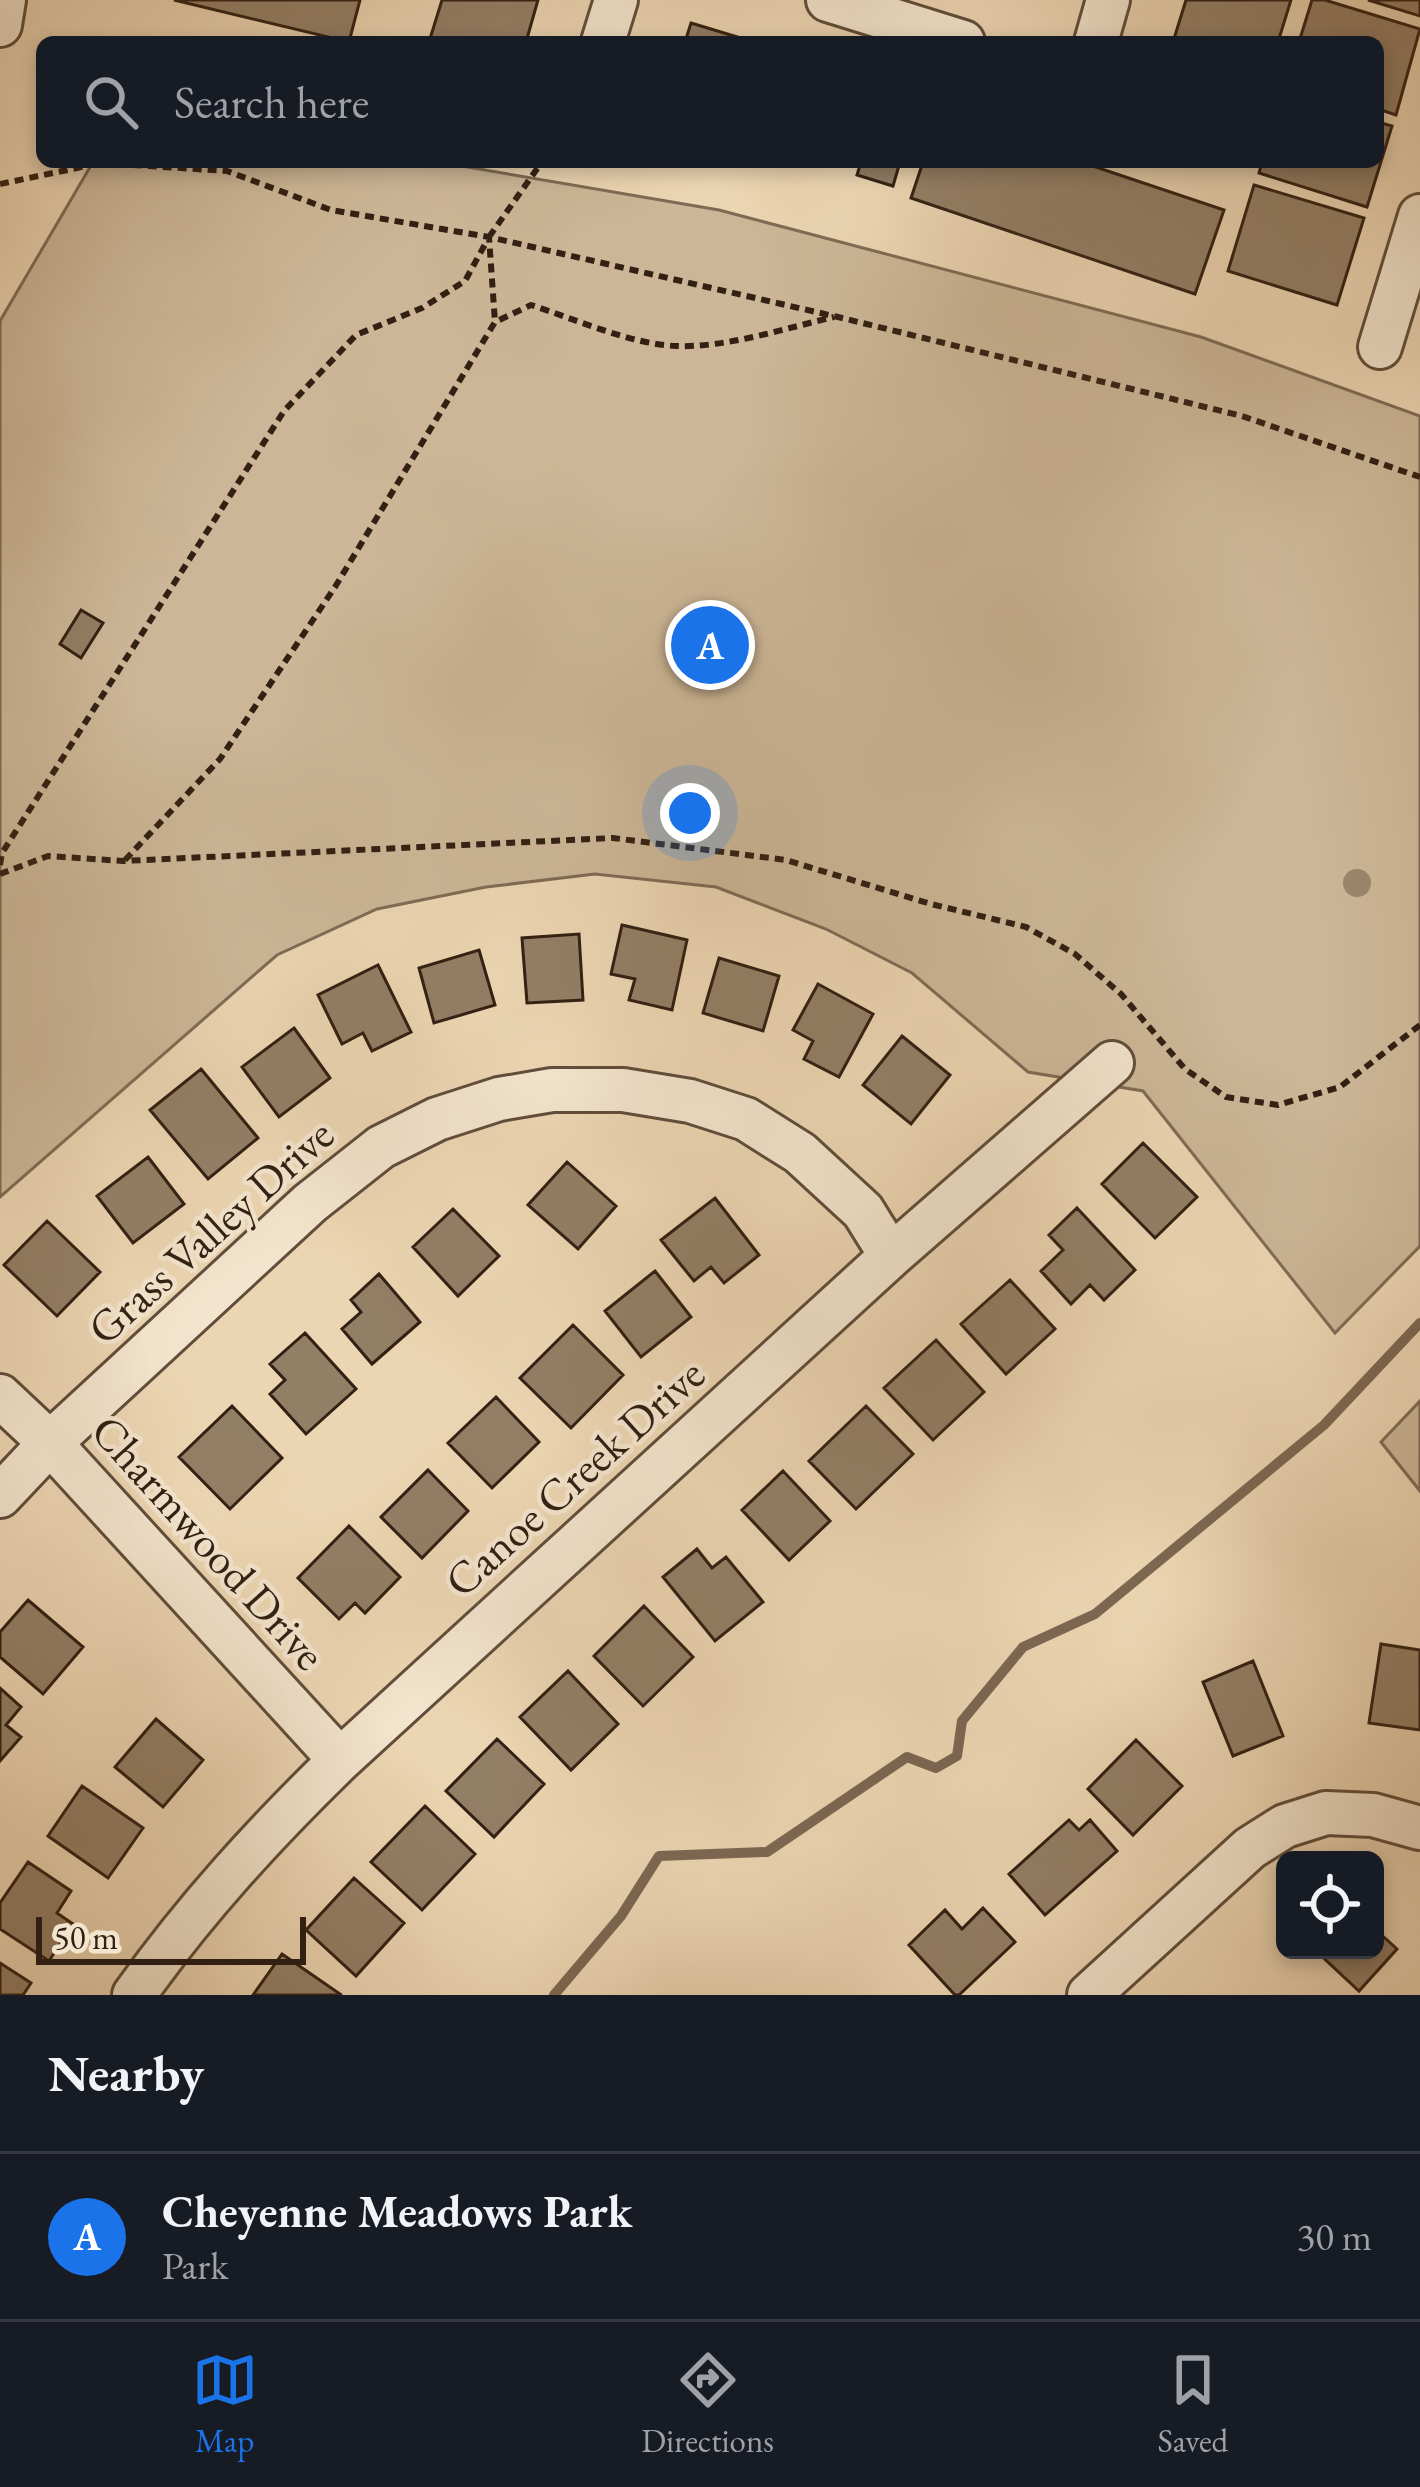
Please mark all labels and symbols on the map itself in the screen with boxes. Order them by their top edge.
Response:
pin: A [671,600,749,690]
your location [660,783,720,843]
street label: Grass Valley Drive [75,1105,345,1357]
street label: Canoe Creek Drive [432,1345,716,1609]
street label: Charmwood Drive [79,1402,339,1682]
scale bar [36,1911,306,1964]

